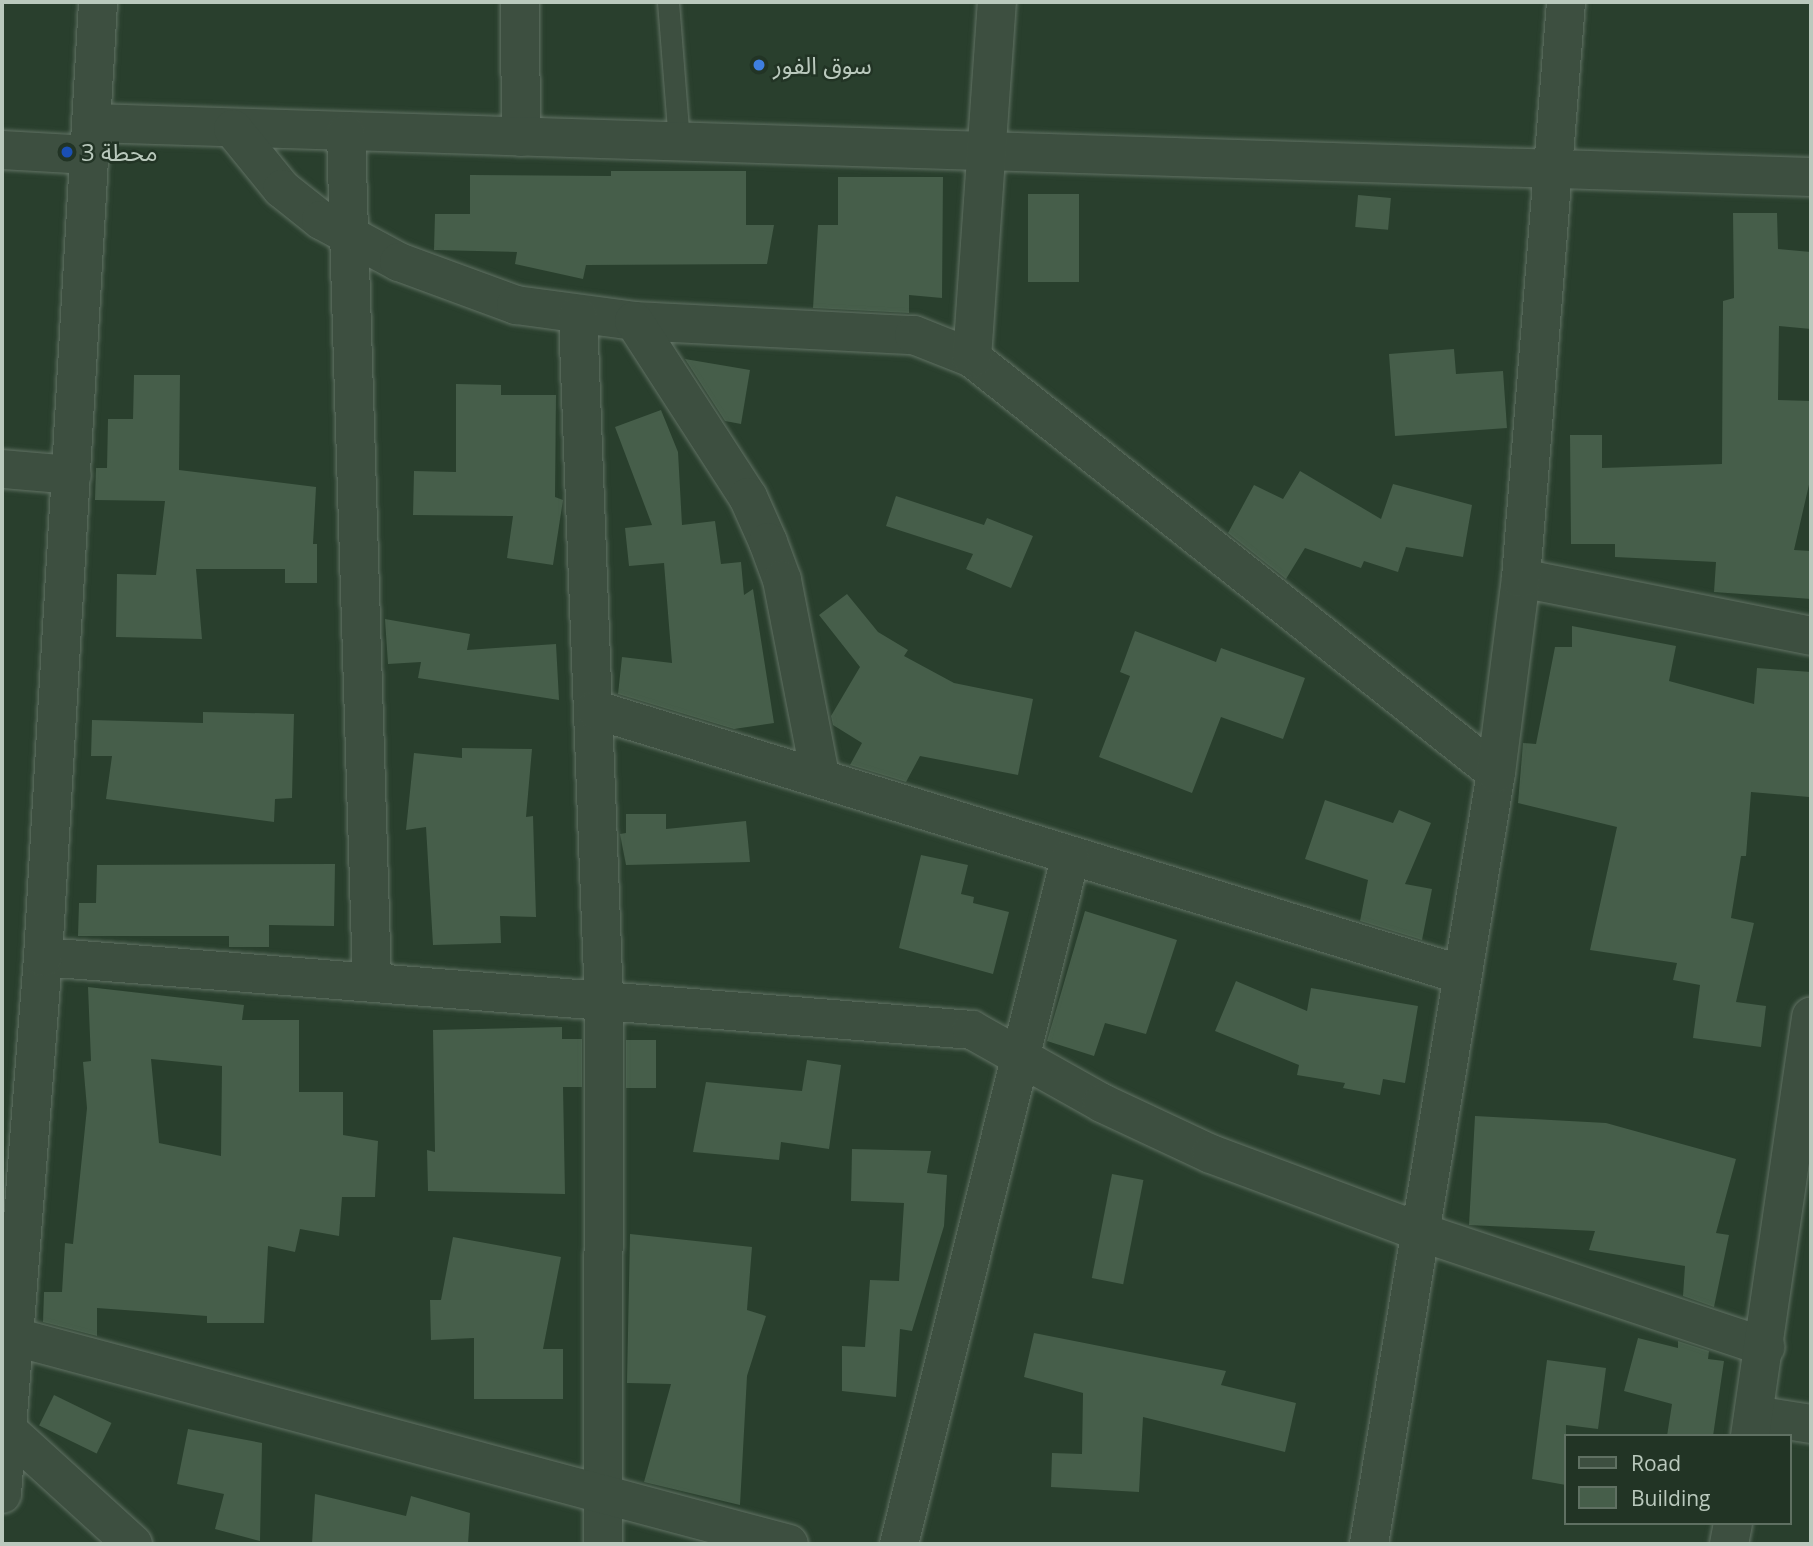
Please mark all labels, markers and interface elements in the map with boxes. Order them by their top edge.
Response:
place label: سوق الفور [773,51,872,79]
marker: سوق الفور [751,57,767,73]
place label: محطة 3 [81,138,158,166]
marker: محطة 3 [59,144,75,160]
legend [1564,1434,1792,1525]
text: Road [1631,1449,1681,1477]
text: Building [1631,1484,1710,1512]

